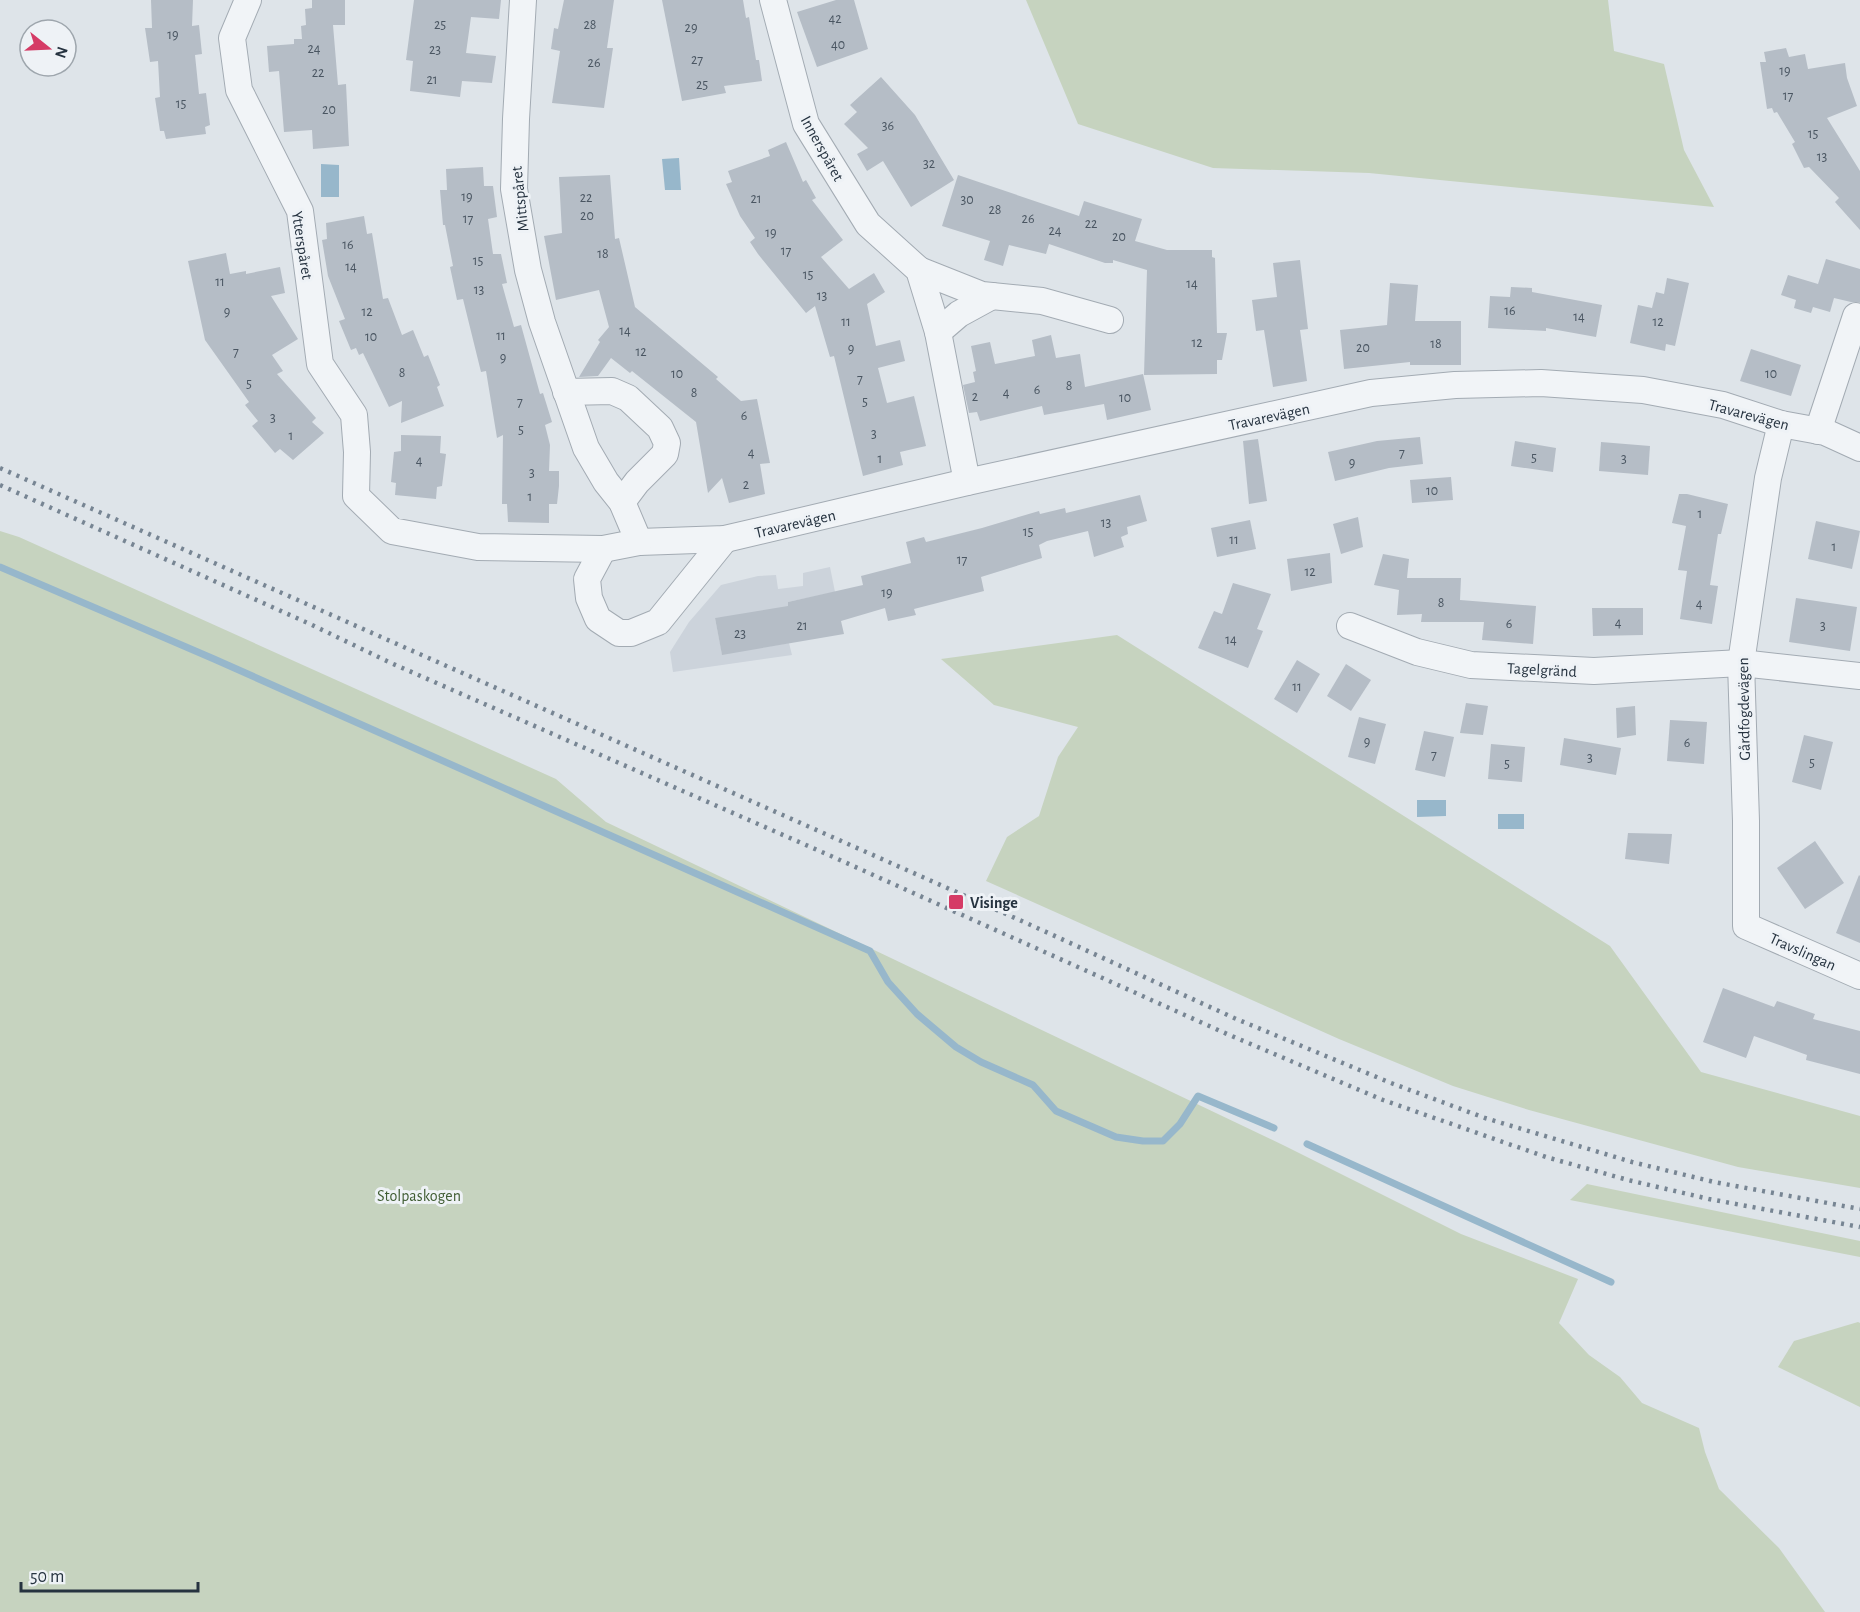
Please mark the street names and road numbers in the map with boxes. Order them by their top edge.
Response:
street label: Innerspåret [798,113,847,184]
street label: Mittspåret [509,165,531,232]
street label: Ytterspåret [289,210,315,280]
street label: Travarevägen [1707,397,1791,433]
street label: Travarevägen [1227,401,1311,433]
street label: Travarevägen [753,507,837,541]
street label: Gårdfogdevägen [1735,657,1753,761]
street label: Tagelgränd [1507,660,1577,680]
street label: Travslingan [1767,930,1838,974]

